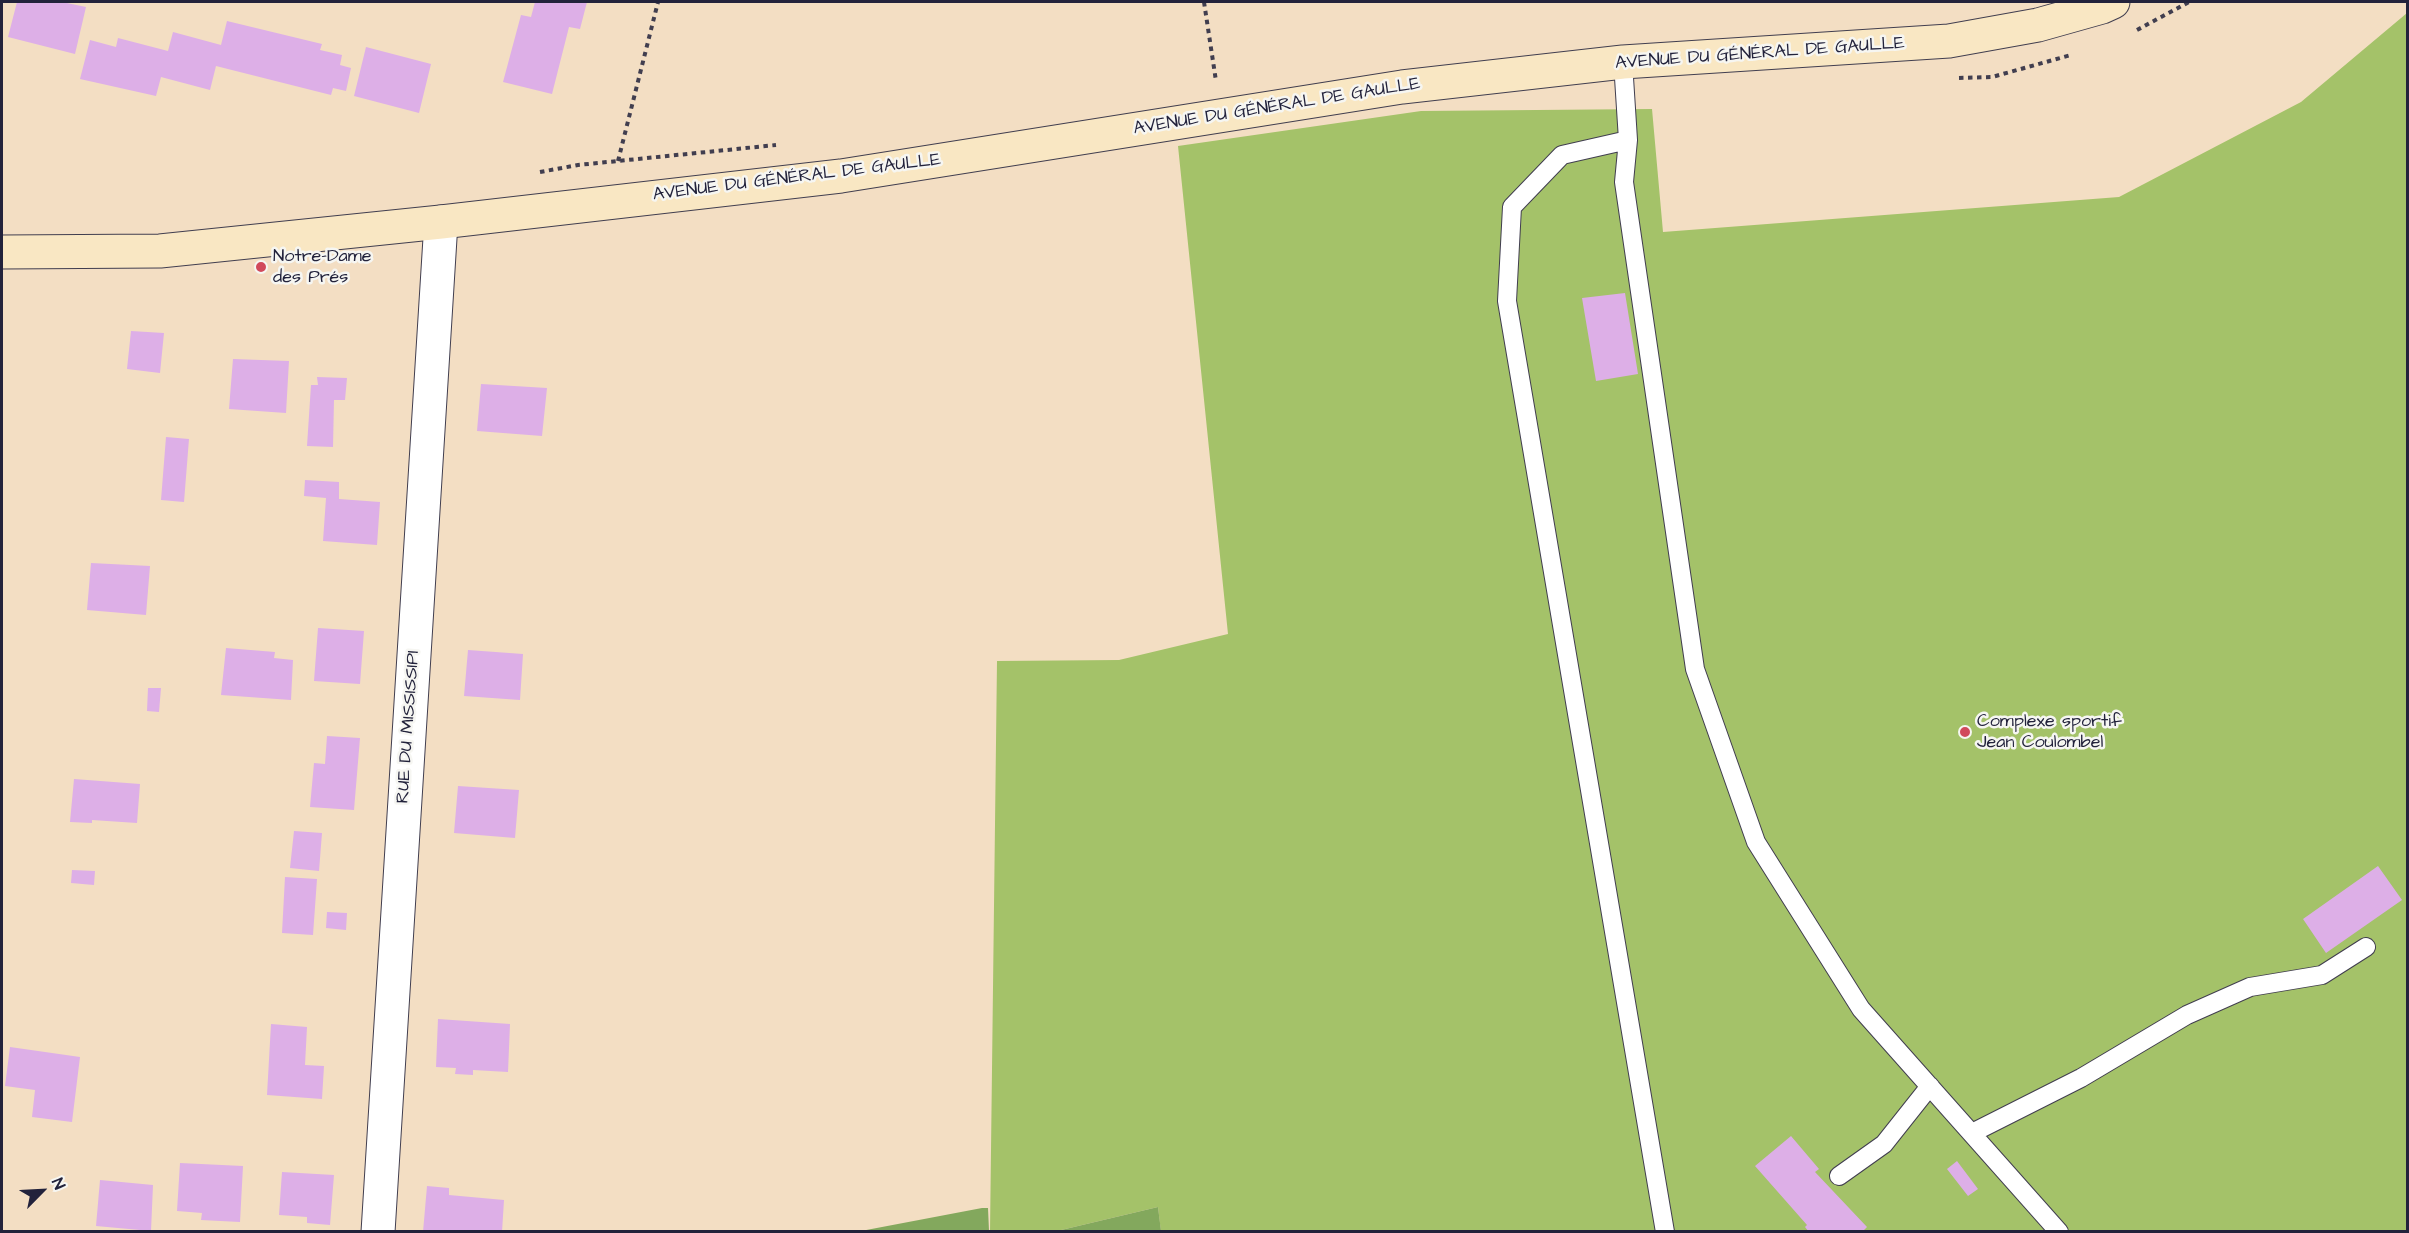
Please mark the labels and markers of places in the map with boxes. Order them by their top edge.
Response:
place label: Notre-Dame des Prés [273,246,372,288]
marker: Notre-Dame des Prés [254,260,268,274]
place label: Complexe sportif Jean Coulombel [1977,711,2122,754]
marker: Complexe sportif Jean Coulombel [1958,725,1972,739]

